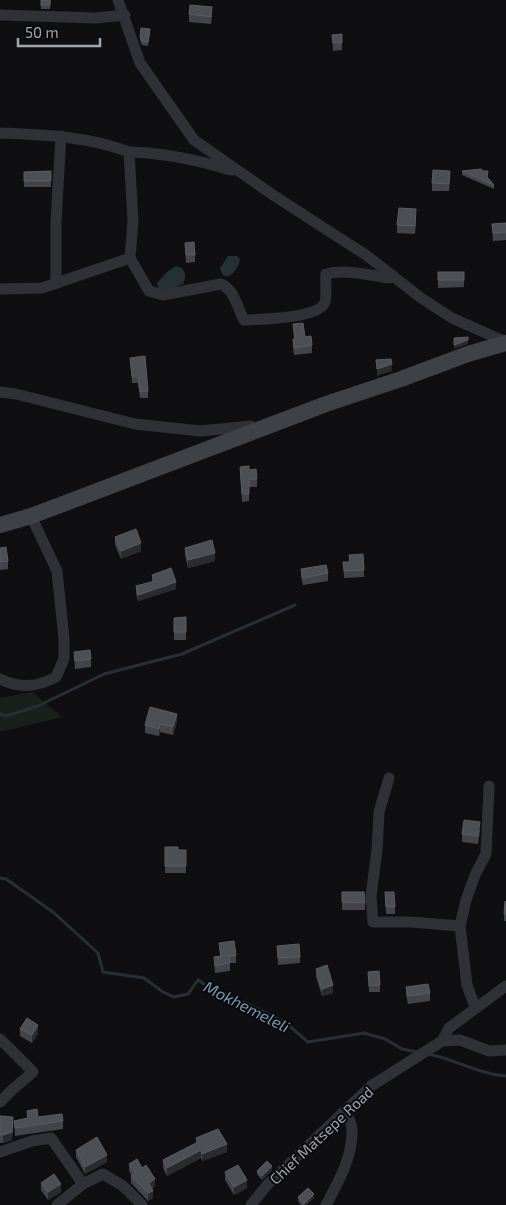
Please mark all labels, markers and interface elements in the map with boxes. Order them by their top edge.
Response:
scale bar [18,15,100,47]
text: 50 m [25,23,59,41]
water label: Mokhemeleli [201,976,293,1036]
street label: Chief Matsepe Road [265,1082,377,1188]

